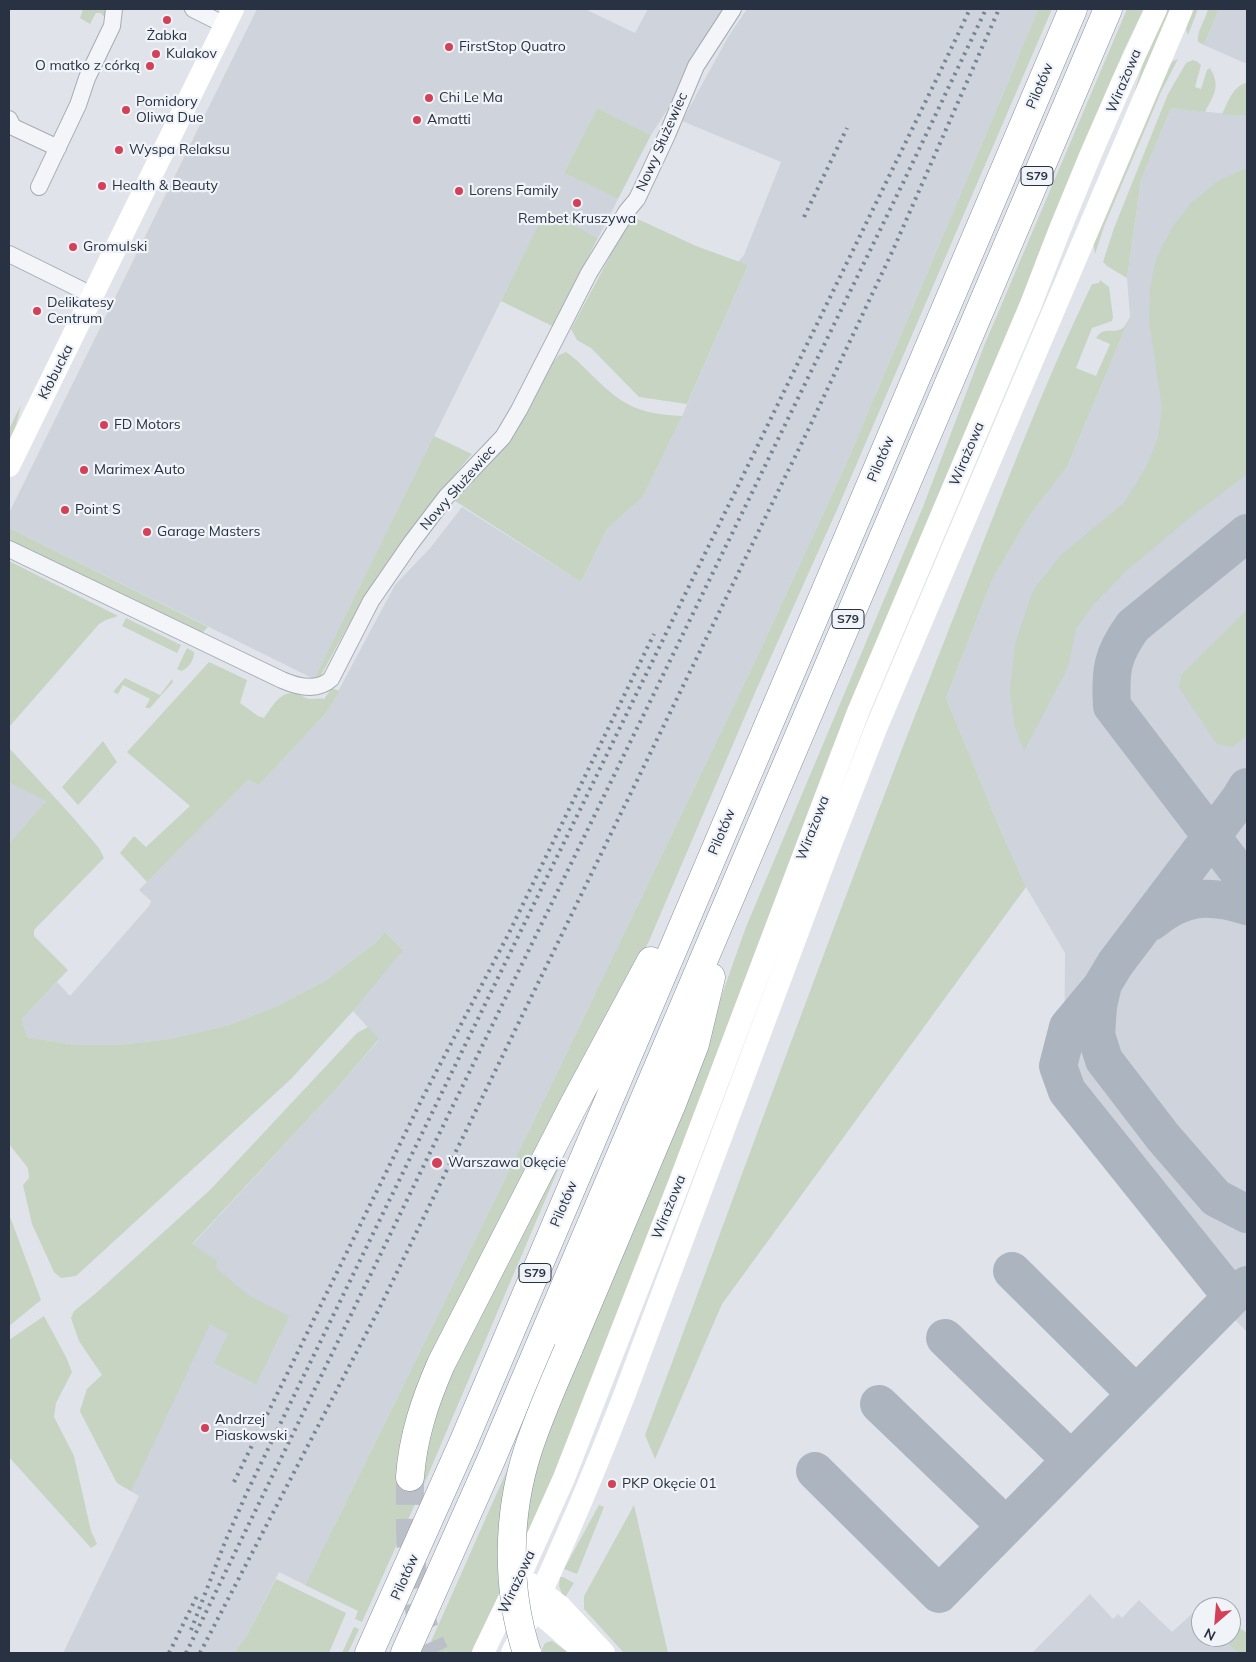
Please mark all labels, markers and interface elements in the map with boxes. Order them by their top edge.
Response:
marker: Żabka [161,14,173,26]
place label: Żabka [147,28,187,44]
place label: FirstStop Quatro [459,39,566,55]
marker: FirstStop Quatro [443,41,455,53]
place label: Kulakov [166,46,217,62]
street label: Wirażowa [1103,47,1145,115]
marker: Kulakov [150,48,162,60]
place label: O matko z córką [35,58,140,74]
marker: O matko z córką [144,60,156,72]
street label: Pilotów [1023,60,1057,112]
place label: Chi Le Ma [439,90,503,106]
street label: Nowy Służewiec [633,90,691,194]
marker: Chi Le Ma [423,92,435,104]
place label: Pomidory Oliwa Due [136,94,204,126]
marker: Pomidory Oliwa Due [120,104,132,116]
place label: Amatti [427,112,471,128]
marker: Amatti [411,114,423,126]
place label: Wyspa Relaksu [129,142,230,158]
marker: Wyspa Relaksu [113,144,125,156]
road number: S79 [1021,167,1053,186]
place label: Health & Beauty [112,178,218,194]
marker: Health & Beauty [96,180,108,192]
place label: Lorens Family [469,183,558,199]
marker: Lorens Family [453,185,465,197]
marker: Rembet Kruszywa [571,197,583,209]
place label: Rembet Kruszywa [518,211,636,227]
place label: Gromulski [83,239,147,255]
marker: Gromulski [67,241,79,253]
place label: Delikatesy Centrum [47,295,114,328]
marker: Delikatesy Centrum [31,305,43,317]
street label: Kłobucka [35,342,77,402]
place label: FD Motors [114,417,181,433]
marker: FD Motors [98,419,110,431]
street label: Wirażowa [946,420,988,488]
street label: Pilotów [864,433,898,485]
street label: Nowy Służewiec [417,442,499,534]
place label: Marimex Auto [94,462,185,478]
marker: Marimex Auto [78,464,90,476]
place label: Point S [75,502,121,518]
marker: Point S [59,504,71,516]
place label: Garage Masters [157,524,260,540]
marker: Garage Masters [141,526,153,538]
road number: S79 [832,610,864,628]
street label: Wirażowa [793,793,833,863]
street label: Pilotów [705,806,739,858]
place label: Warszawa Okęcie [448,1155,566,1171]
marker: Warszawa Okęcie [430,1156,444,1170]
street label: Wirażowa [649,1172,689,1242]
street label: Pilotów [547,1178,581,1230]
road number: S79 [519,1264,551,1282]
place label: Andrzej Piaskowski [215,1412,287,1444]
marker: Andrzej Piaskowski [199,1422,211,1434]
place label: PKP Okęcie 01 [622,1476,717,1492]
marker: PKP Okęcie 01 [606,1478,618,1490]
street label: Wirażowa [495,1548,539,1616]
street label: Pilotów [387,1551,423,1603]
north arrow [1191,1597,1241,1647]
text: N [1201,1624,1218,1645]

